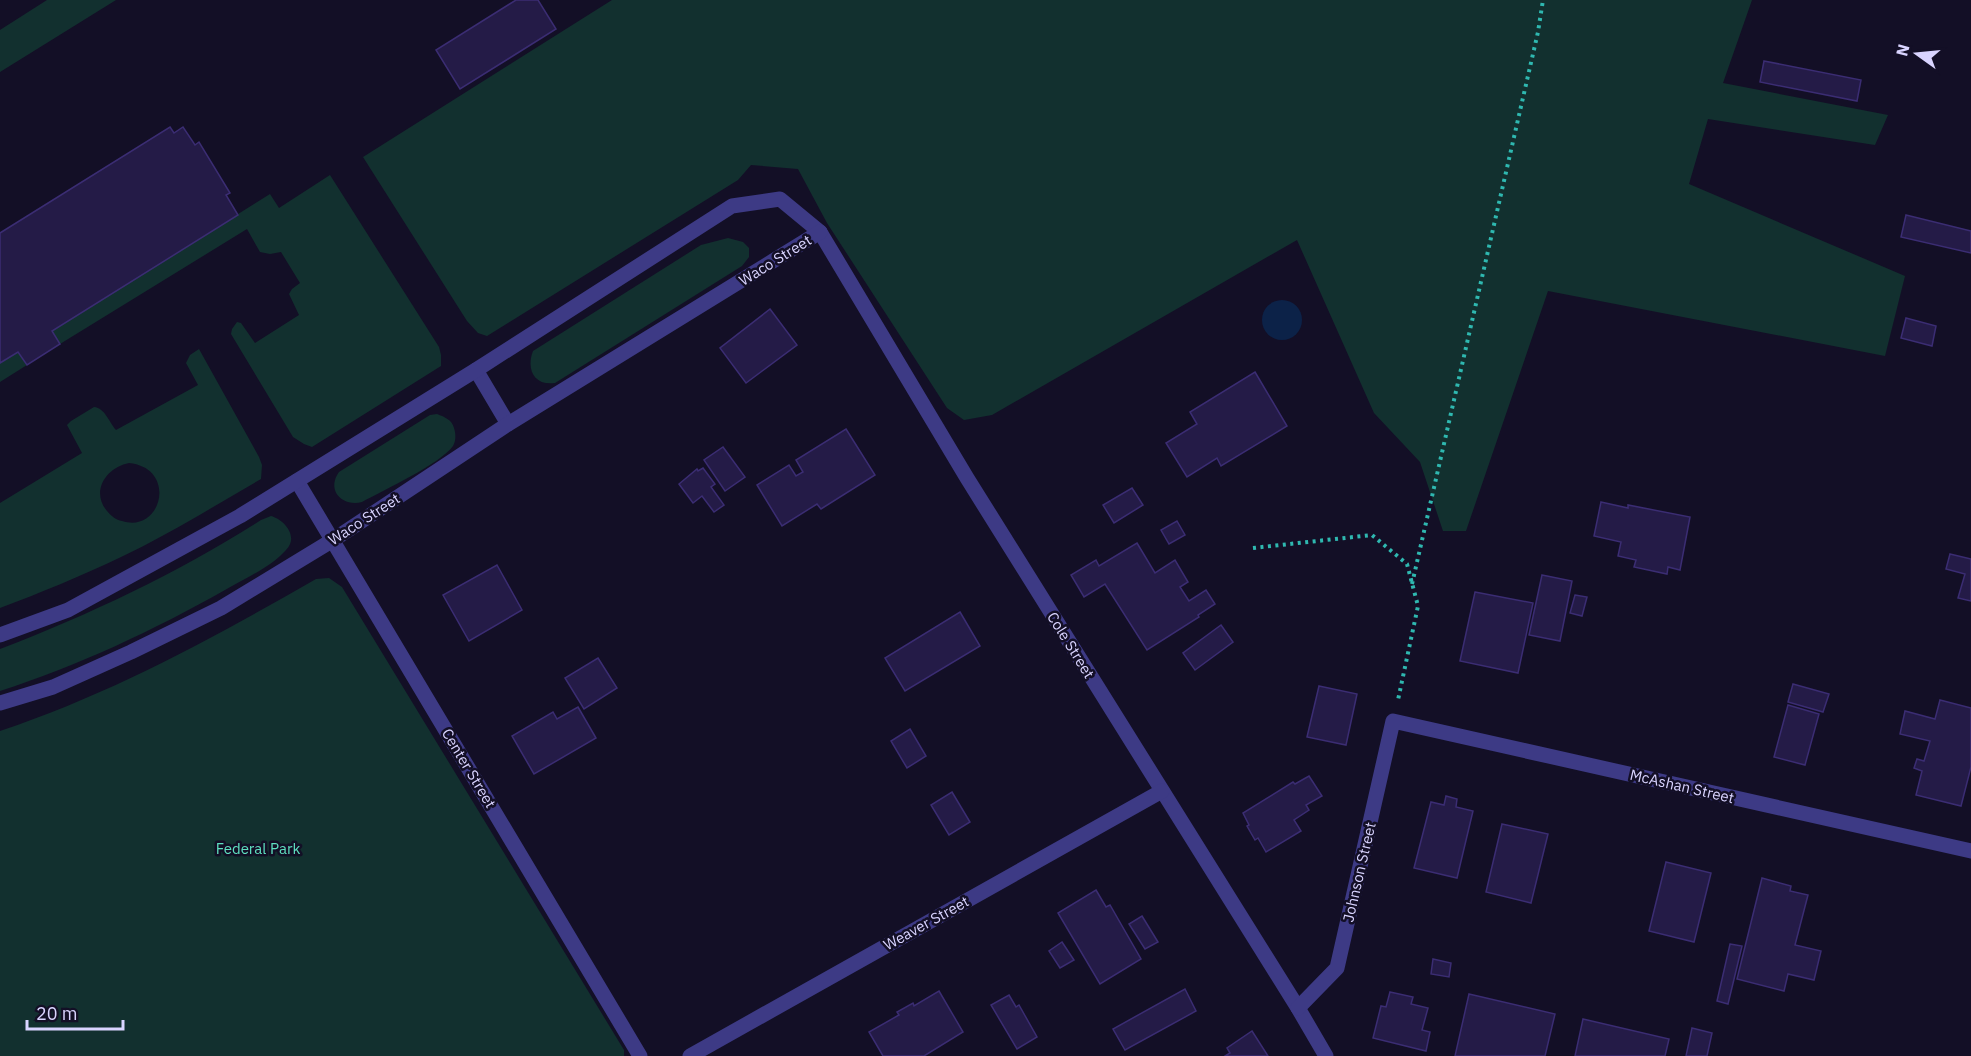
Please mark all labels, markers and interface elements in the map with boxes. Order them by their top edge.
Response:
north arrow [1887,24,1947,84]
text: N [1891,42,1914,58]
street label: Waco Street [735,230,815,290]
street label: Waco Street [325,489,403,549]
street label: Cole Street [1043,608,1099,682]
street label: Center Street [438,725,500,811]
street label: McAshan Street [1628,765,1736,807]
street label: Johnson Street [1338,820,1380,924]
park label: Federal Park [216,839,300,858]
street label: Weaver Street [880,892,972,954]
scale bar [27,993,123,1031]
text: 20 m [36,1002,78,1025]

